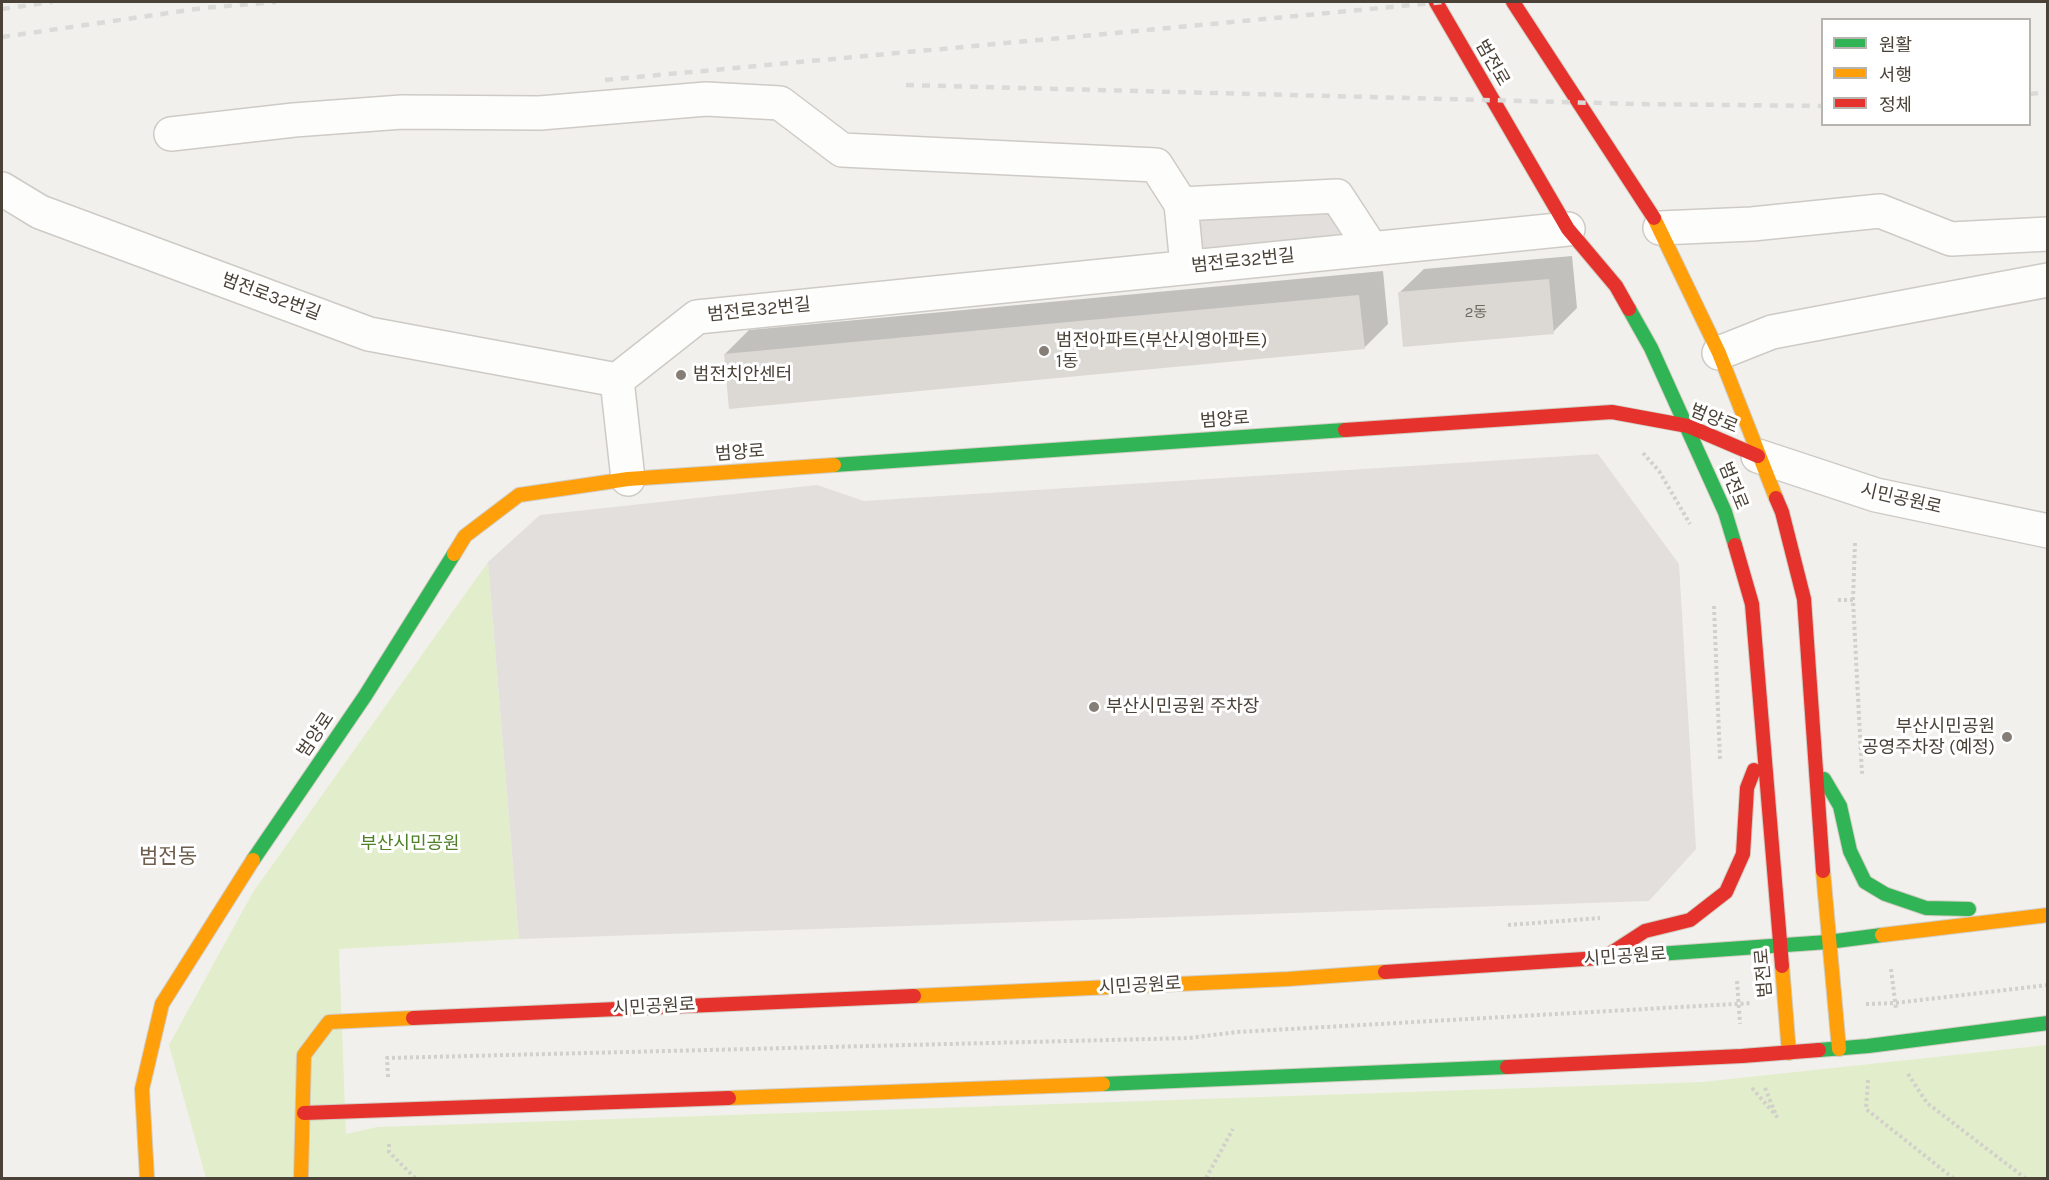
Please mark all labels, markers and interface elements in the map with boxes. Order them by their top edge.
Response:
legend [1821,18,2031,126]
text: 원활 [1879,34,1912,56]
street label: 범전로 [1470,36,1514,90]
text: 서행 [1879,64,1912,86]
text: 정체 [1879,94,1912,116]
street label: 범전로32번길 [1190,245,1296,277]
street label: 범전로32번길 [219,269,323,325]
street label: 범전로32번길 [706,294,812,326]
house number: 2동 [1465,304,1487,322]
place label: 범전아파트(부산시영아파트) 1동 [1056,330,1268,372]
marker: 범전아파트(부산시영아파트) 1동 [1037,344,1051,358]
place label: 범전치안센터 [693,364,792,386]
marker: 범전치안센터 [674,368,688,382]
street label: 범양로 [1687,400,1741,438]
street label: 범양로 [1199,407,1251,433]
street label: 범양로 [714,440,766,466]
street label: 범전로 [1714,459,1752,513]
street label: 시민공원로 [1858,479,1944,519]
place label: 부산시민공원 주차장 [1106,696,1259,718]
marker: 부산시민공원 주차장 [1087,700,1101,714]
street label: 범양로 [293,708,339,762]
place label: 부산시민공원 공영주차장 (예정) [1862,716,1995,758]
marker: 부산시민공원 공영주차장 (예정) [2000,730,2014,744]
park label: 부산시민공원 [360,833,460,855]
district label: 범전동 [139,844,197,870]
street label: 시민공원로 [1583,943,1667,971]
street label: 범전로 [1751,947,1777,999]
street label: 시민공원로 [1098,973,1182,999]
street label: 시민공원로 [612,994,696,1020]

